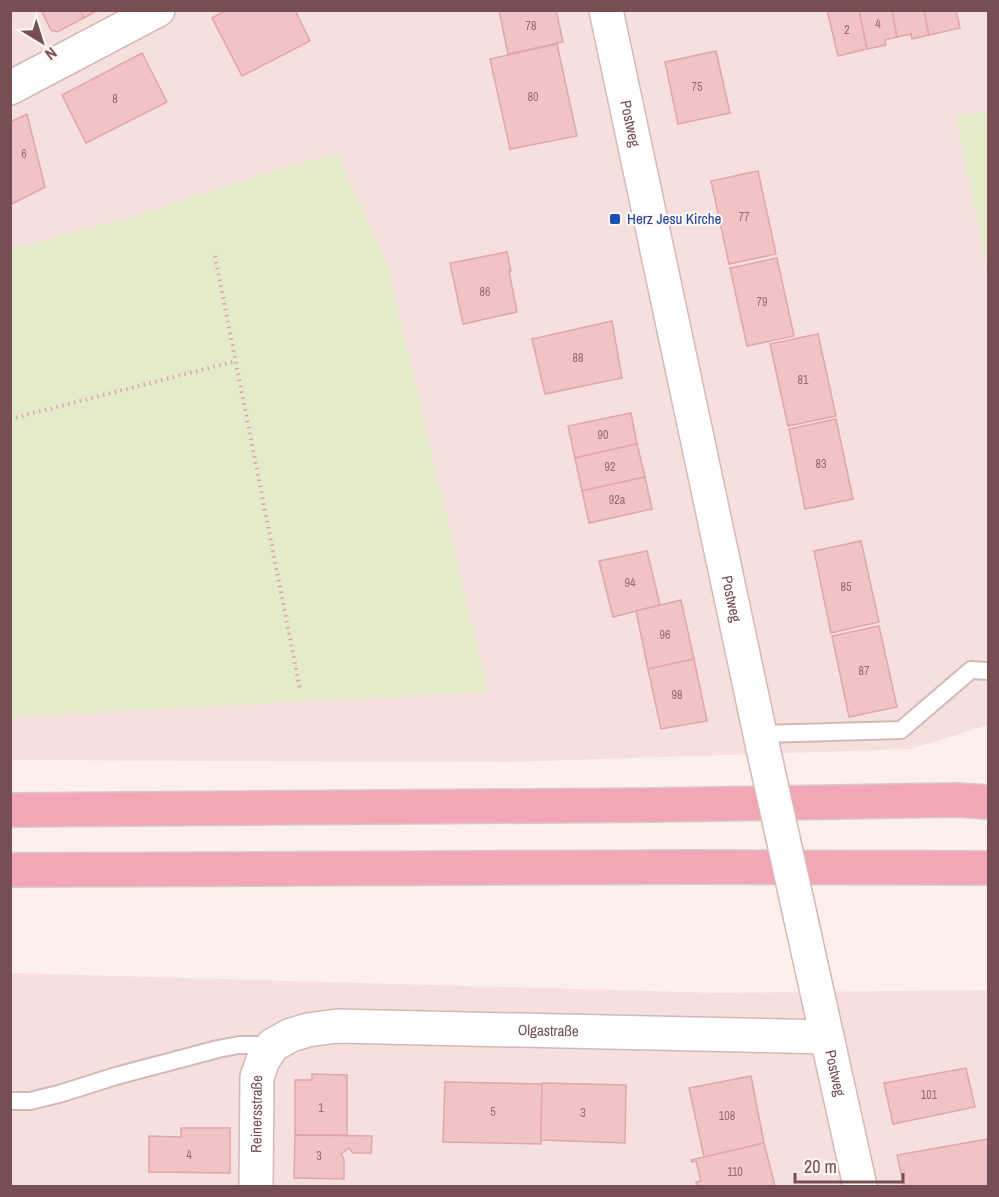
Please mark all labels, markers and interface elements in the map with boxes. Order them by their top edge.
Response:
north arrow [12,12,72,72]
house number: 4 [875,16,881,32]
house number: 78 [526,18,536,34]
house number: 2 [844,22,850,38]
text: N [41,42,62,65]
house number: 75 [692,79,703,95]
house number: 80 [528,89,538,105]
house number: 8 [112,91,118,107]
street label: Postweg [615,98,646,149]
house number: 6 [21,146,27,162]
place label: Herz Jesu Kirche [627,208,721,229]
house number: 77 [739,209,750,225]
marker: Herz Jesu Kirche [608,212,622,226]
house number: 86 [480,284,490,300]
house number: 79 [757,294,767,310]
house number: 88 [573,350,583,366]
house number: 81 [798,372,809,388]
house number: 90 [598,427,608,443]
house number: 83 [816,456,826,472]
house number: 92 [605,459,615,475]
house number: 92a [609,492,626,508]
street label: Postweg [717,573,747,624]
house number: 94 [625,575,636,591]
house number: 85 [841,579,852,595]
house number: 96 [660,627,670,643]
house number: 87 [859,663,870,679]
house number: 98 [672,687,682,703]
street label: Olgastraße [518,1019,579,1041]
street label: Postweg [820,1048,851,1099]
street label: Reinersstraße [245,1075,267,1153]
house number: 101 [921,1087,938,1103]
house number: 1 [318,1100,324,1116]
house number: 5 [490,1104,496,1120]
house number: 3 [580,1105,586,1121]
house number: 108 [719,1108,735,1124]
scale bar [795,1146,903,1184]
house number: 4 [186,1147,192,1163]
house number: 3 [316,1148,322,1164]
text: 20 m [804,1154,837,1179]
house number: 110 [727,1164,743,1180]

